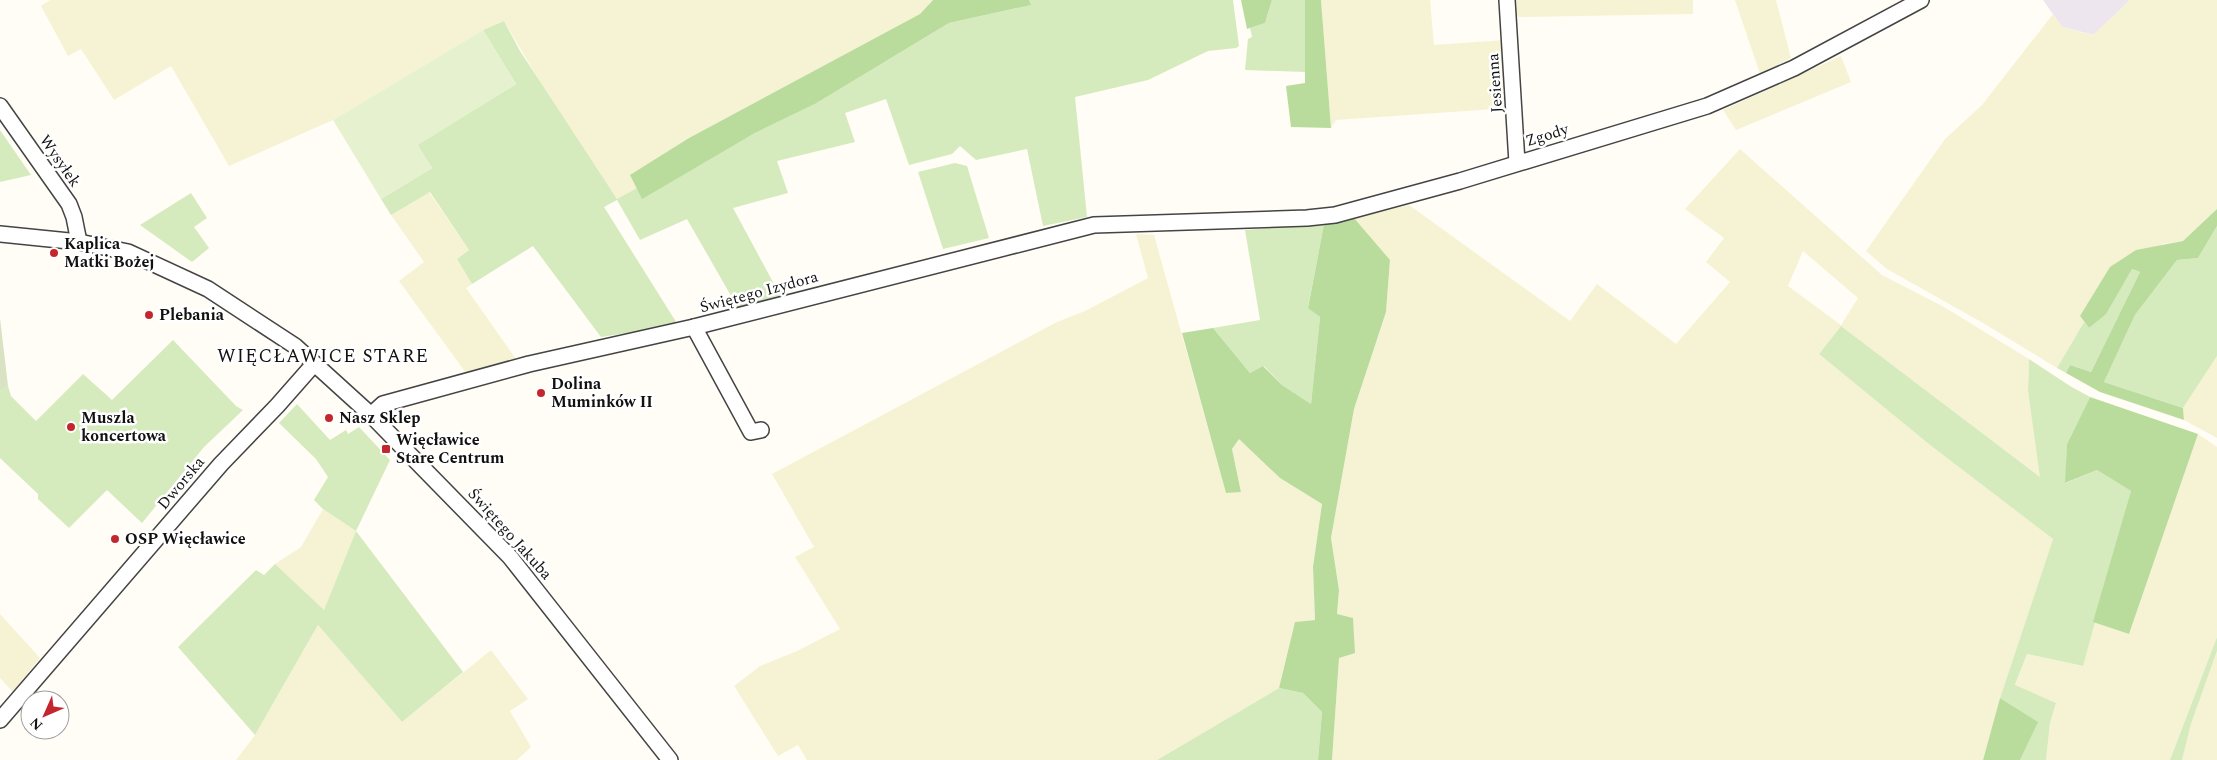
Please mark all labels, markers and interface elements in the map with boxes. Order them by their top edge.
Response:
street label: Jesienna [1481,52,1509,114]
street label: Zgody [1522,117,1573,153]
street label: Wysyłek [33,130,87,192]
place label: Kaplica Matki Bożej [64,232,155,274]
marker: Kaplica Matki Bożej [48,247,60,259]
street label: Świętego Izydora [697,265,821,319]
place label: Plebania [159,303,225,327]
marker: Plebania [143,309,155,321]
district label: WIĘCŁAWICE STARE [217,342,429,371]
place label: Dolina Muminków II [551,372,653,414]
marker: Dolina Muminków II [535,387,547,399]
place label: Muszla koncertowa [81,406,167,448]
place label: Nasz Sklep [339,406,421,430]
marker: Nasz Sklep [323,412,335,424]
marker: Muszla koncertowa [65,421,77,433]
place label: Więcławice Stare Centrum [396,428,505,470]
marker: Więcławice Stare Centrum [380,443,392,455]
street label: Dworska [151,451,211,515]
street label: Świętego Jakuba [462,483,558,585]
place label: OSP Więcławice [125,527,246,551]
marker: OSP Więcławice [109,533,121,545]
north arrow [20,690,70,740]
text: N [25,712,48,735]

